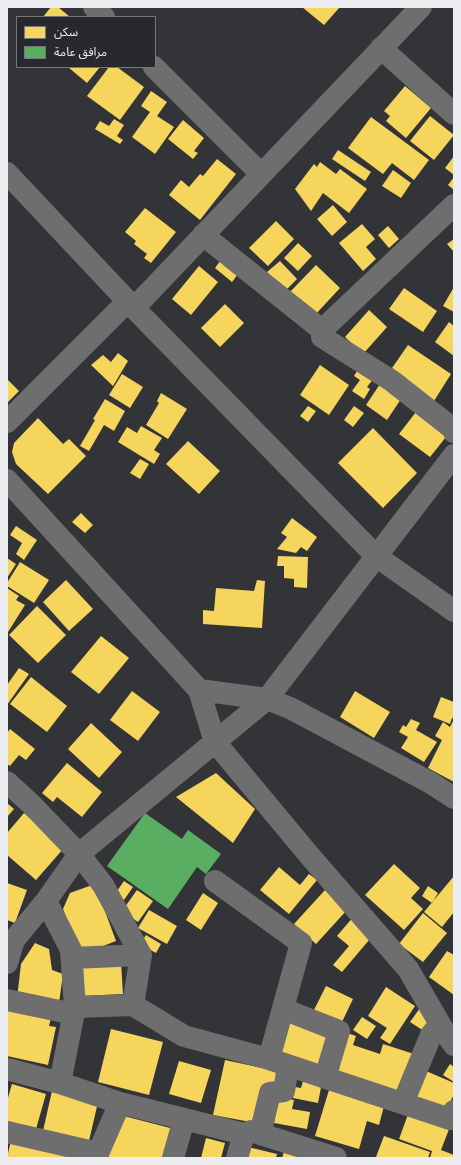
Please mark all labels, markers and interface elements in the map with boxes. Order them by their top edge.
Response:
legend [16,16,156,68]
text: سكن [54,24,78,39]
text: مرافق عامة [54,44,107,59]

